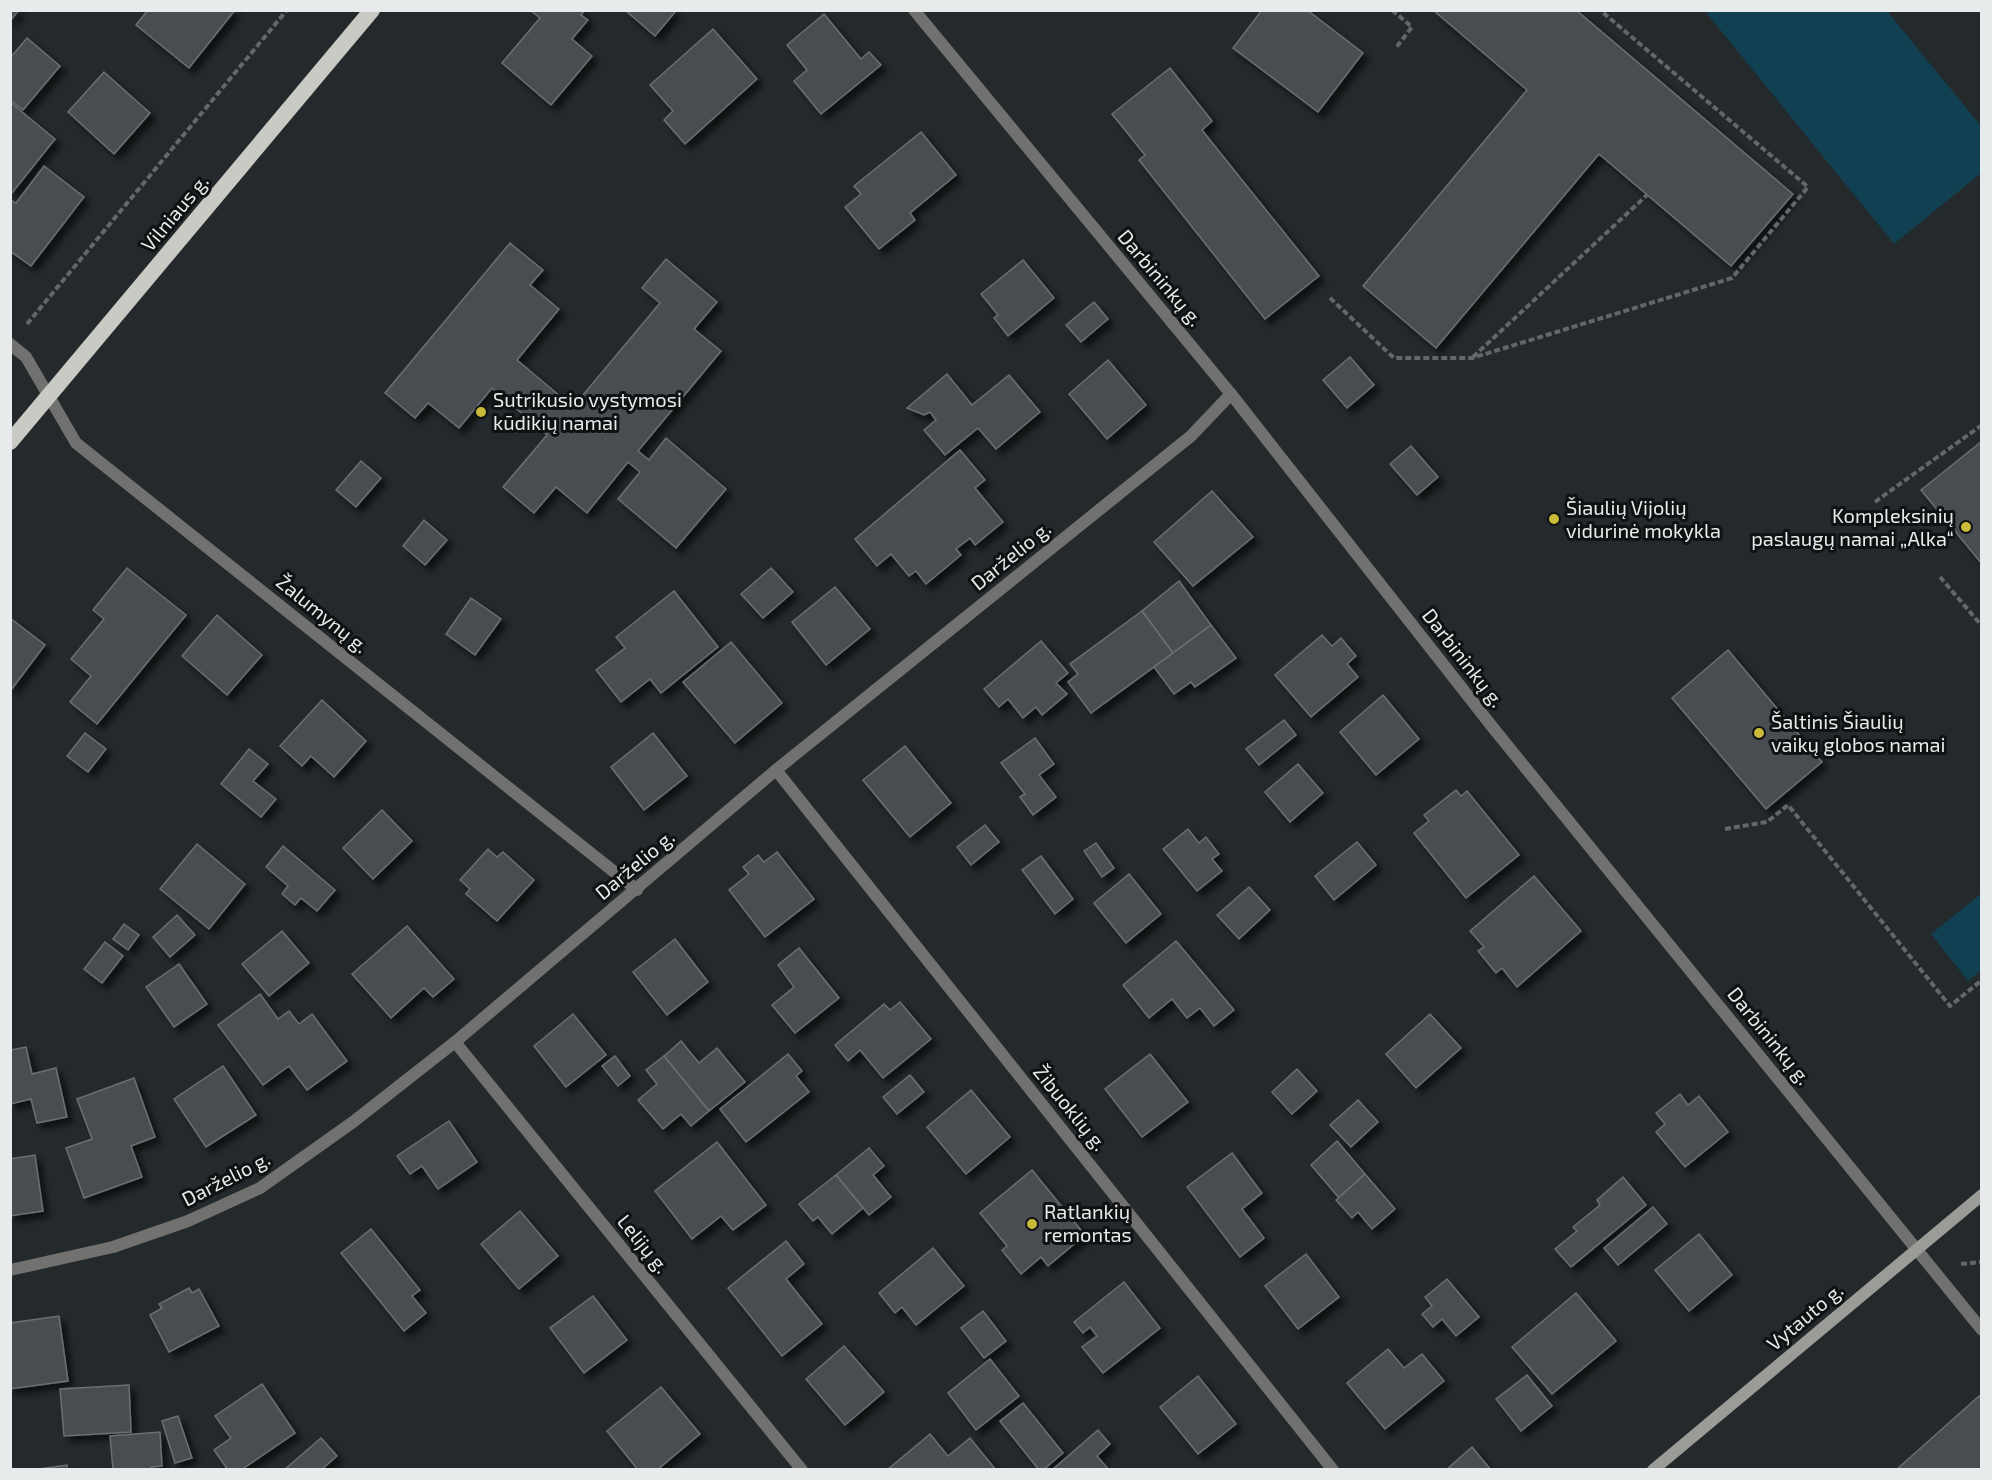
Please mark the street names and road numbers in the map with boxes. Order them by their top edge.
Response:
street label: Vilniaus g. [135,169,213,255]
street label: Darbininkų g. [1113,224,1208,331]
street label: Darželio g. [966,516,1055,595]
street label: Žalumynų g. [272,569,373,657]
street label: Darbininkų g. [1418,603,1510,712]
street label: Darželio g. [590,824,679,904]
street label: Darbininkų g. [1723,982,1816,1089]
street label: Žibuoklių g. [1029,1060,1113,1155]
street label: Darželio g. [177,1146,274,1211]
street label: Lelijų g. [613,1209,675,1278]
street label: Vytauto g. [1761,1277,1847,1355]

